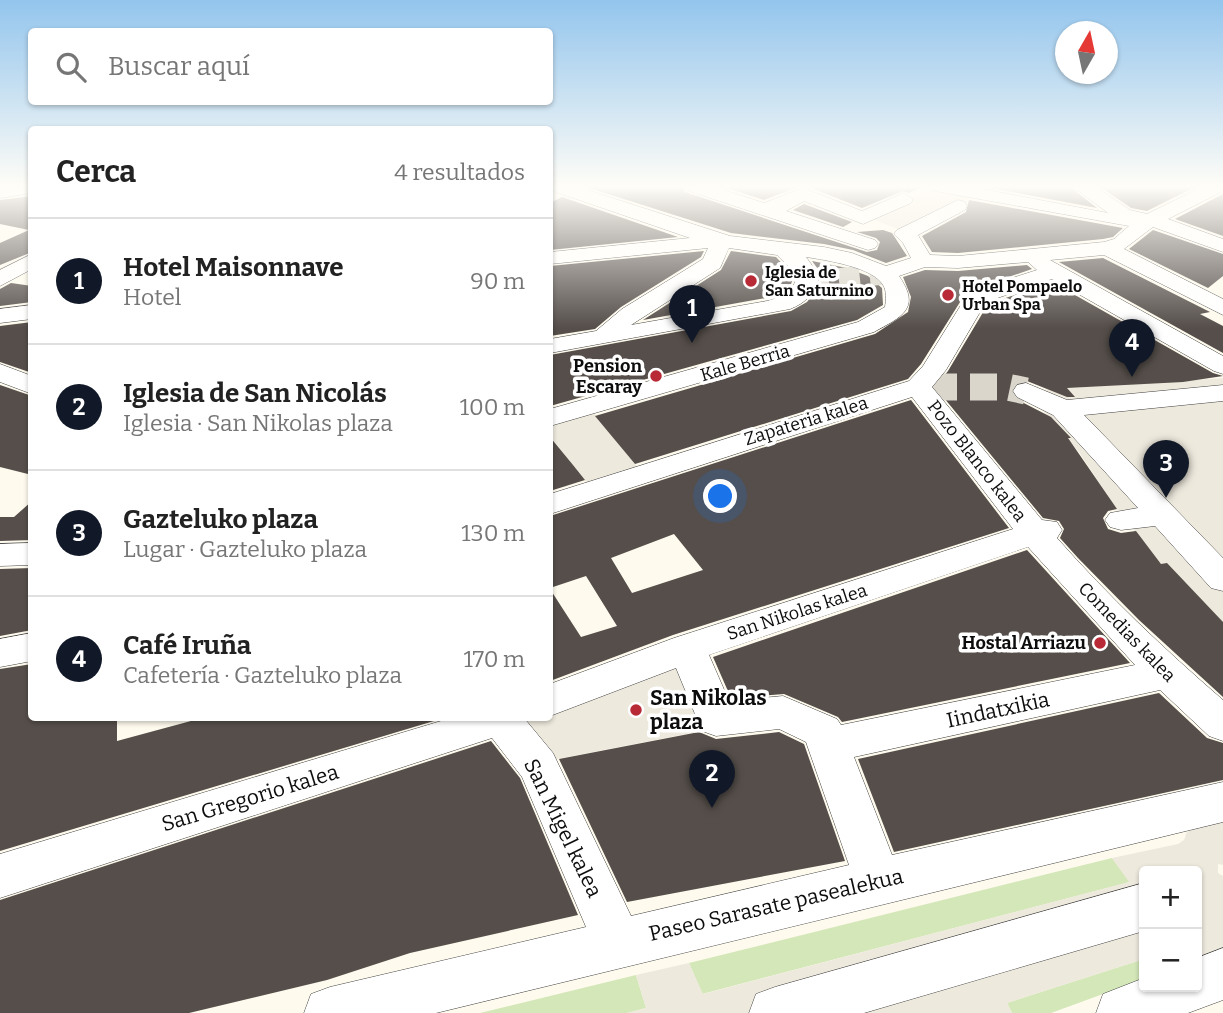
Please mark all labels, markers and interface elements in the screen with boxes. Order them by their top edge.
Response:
north arrow [1055,21,1118,84]
search box [28,28,553,105]
icon: search [52,48,90,86]
text: Buscar aquí [108,51,250,82]
text: Cerca [56,154,136,190]
text: 4 resultados [394,158,525,186]
text: Hotel Maisonnave [123,252,344,283]
place label: Iglesia de San Saturnino [765,263,874,300]
text: 1 [74,267,84,295]
text: 90 m [470,267,525,295]
marker: Iglesia de San Saturnino [743,273,759,289]
place label: Hotel Pompaelo Urban Spa [962,277,1082,314]
text: Hotel [123,283,181,311]
pin: 1 [669,285,715,343]
marker: Hotel Pompaelo Urban Spa [940,287,956,303]
pin: 4 [1109,319,1155,377]
street label: Kale Berria [698,340,792,386]
place label: Pension Escaray [573,355,643,398]
marker: Pension Escaray [648,368,664,384]
text: Iglesia de San Nicolás [123,378,387,409]
street label: Zapateria kalea [741,392,871,450]
text: 2 [73,393,85,421]
text: 100 m [460,393,525,421]
street label: Pozo Blanco kalea [923,396,1031,526]
text: Iglesia · San Nikolas plaza [123,409,393,437]
pin: 3 [1143,440,1189,498]
your location [703,479,737,513]
text: Gazteluko plaza [123,504,318,535]
text: 3 [72,519,86,547]
text: 130 m [461,519,525,547]
text: Lugar · Gazteluko plaza [123,535,367,563]
street label: Comedias kalea [1074,577,1180,687]
street label: San Nikolas kalea [724,579,870,645]
text: Café Iruña [123,630,251,661]
place label: Hostal Arriazu [961,632,1087,654]
marker: Hostal Arriazu [1092,635,1108,651]
text: 4 [72,645,86,673]
text: 170 m [463,645,525,673]
text: Cafetería · Gazteluko plaza [123,661,402,689]
place label: San Nikolas plaza [650,685,767,735]
street label: Iindatxikia [944,686,1052,734]
marker: San Nikolas plaza [628,702,644,718]
pin: 2 [689,750,735,808]
street label: San Migel kalea [518,754,608,902]
street label: San Gregorio kalea [158,759,342,837]
street label: Paseo Sarasate pasealekua [646,863,906,947]
map controls [1139,866,1202,992]
button: + [1139,866,1202,929]
button: − [1139,929,1202,992]

